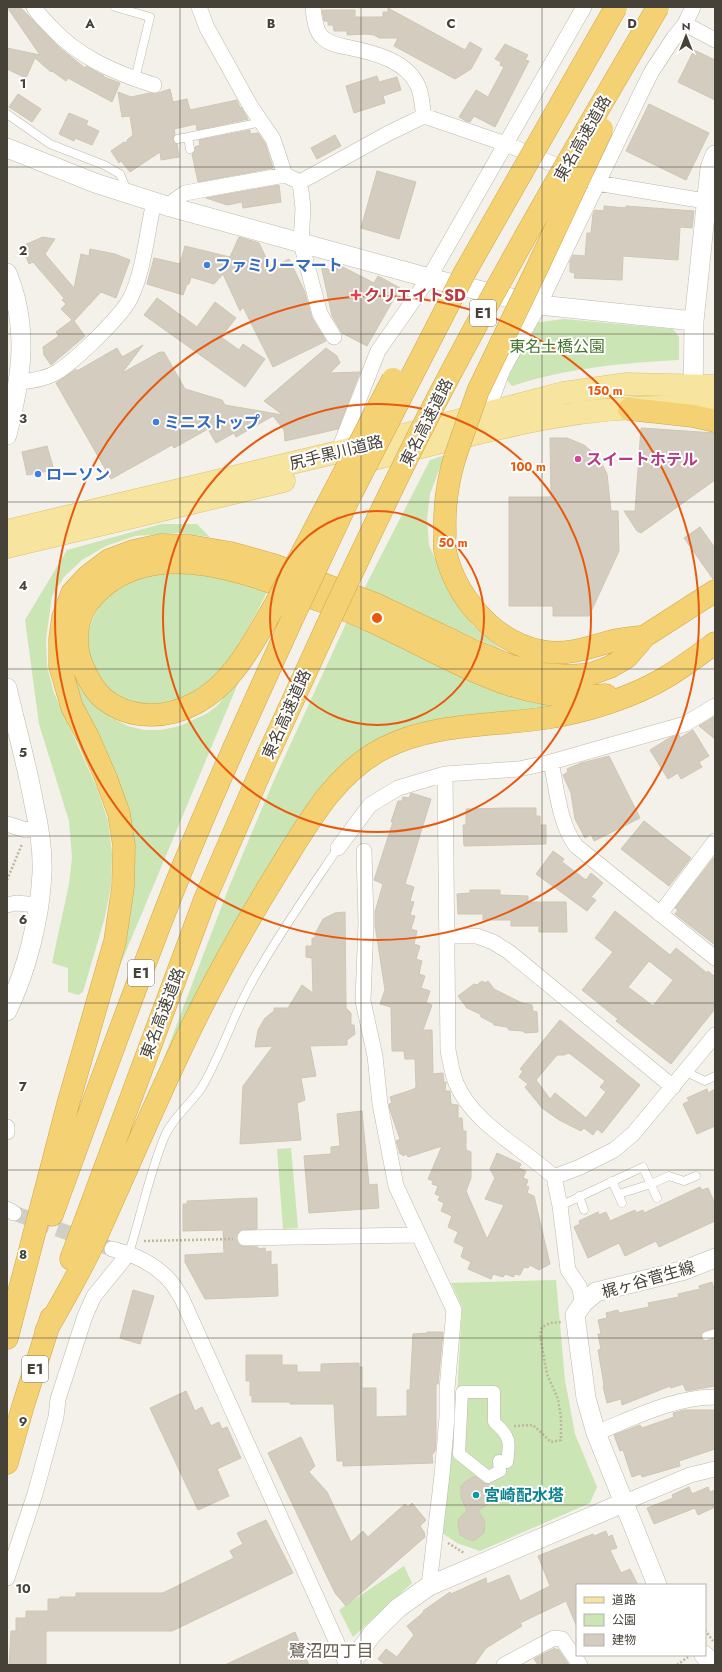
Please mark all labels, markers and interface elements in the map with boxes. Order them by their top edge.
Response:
text: A [84,14,95,33]
text: B [267,14,276,33]
text: C [446,14,456,33]
text: D [627,14,637,33]
north arrow [666,16,706,56]
text: N [682,18,690,34]
text: 1 [20,74,26,93]
street label: 東名高速道路 [548,91,616,186]
text: 2 [19,241,27,260]
place label: ファミリーマート [215,254,343,277]
marker: ファミリーマート [202,260,212,270]
place label: クリエイトSD [364,284,466,307]
marker: クリエイトSD [351,290,361,300]
road number: E1 [470,300,496,326]
park label: 東名土橋公園 [509,335,605,358]
street label: 東名高速道路 [394,374,458,470]
text: 150 m [587,382,623,400]
text: 3 [19,409,27,428]
place label: ミニストップ [164,411,260,434]
marker: ミニストップ [151,417,161,427]
street label: 尻手黒川道路 [287,430,385,475]
place label: スイートホテル [586,448,698,471]
marker: スイートホテル [573,454,583,464]
text: 100 m [510,458,546,476]
place label: ローソン [46,463,110,486]
marker: ローソン [33,469,43,479]
text: 50 m [438,534,468,552]
text: 4 [18,576,28,595]
centre of rings [370,611,384,625]
street label: 東名高速道路 [256,666,316,763]
text: 5 [19,743,27,762]
text: 6 [19,910,28,929]
road number: E1 [128,960,154,986]
street label: 東名高速道路 [135,964,190,1062]
text: 7 [19,1077,27,1096]
text: 8 [19,1245,27,1264]
street label: 梶ヶ谷菅生線 [599,1255,697,1304]
road number: E1 [22,1356,48,1382]
text: 9 [19,1412,28,1431]
place label: 宮崎配水塔 [484,1484,564,1507]
marker: 宮崎配水塔 [471,1490,481,1500]
text: 10 [15,1579,31,1598]
legend [576,1584,706,1656]
text: 道路 [612,1591,636,1609]
text: 公園 [612,1611,636,1629]
text: 建物 [612,1631,636,1649]
district label: 鷺沼四丁目 [289,1639,374,1663]

